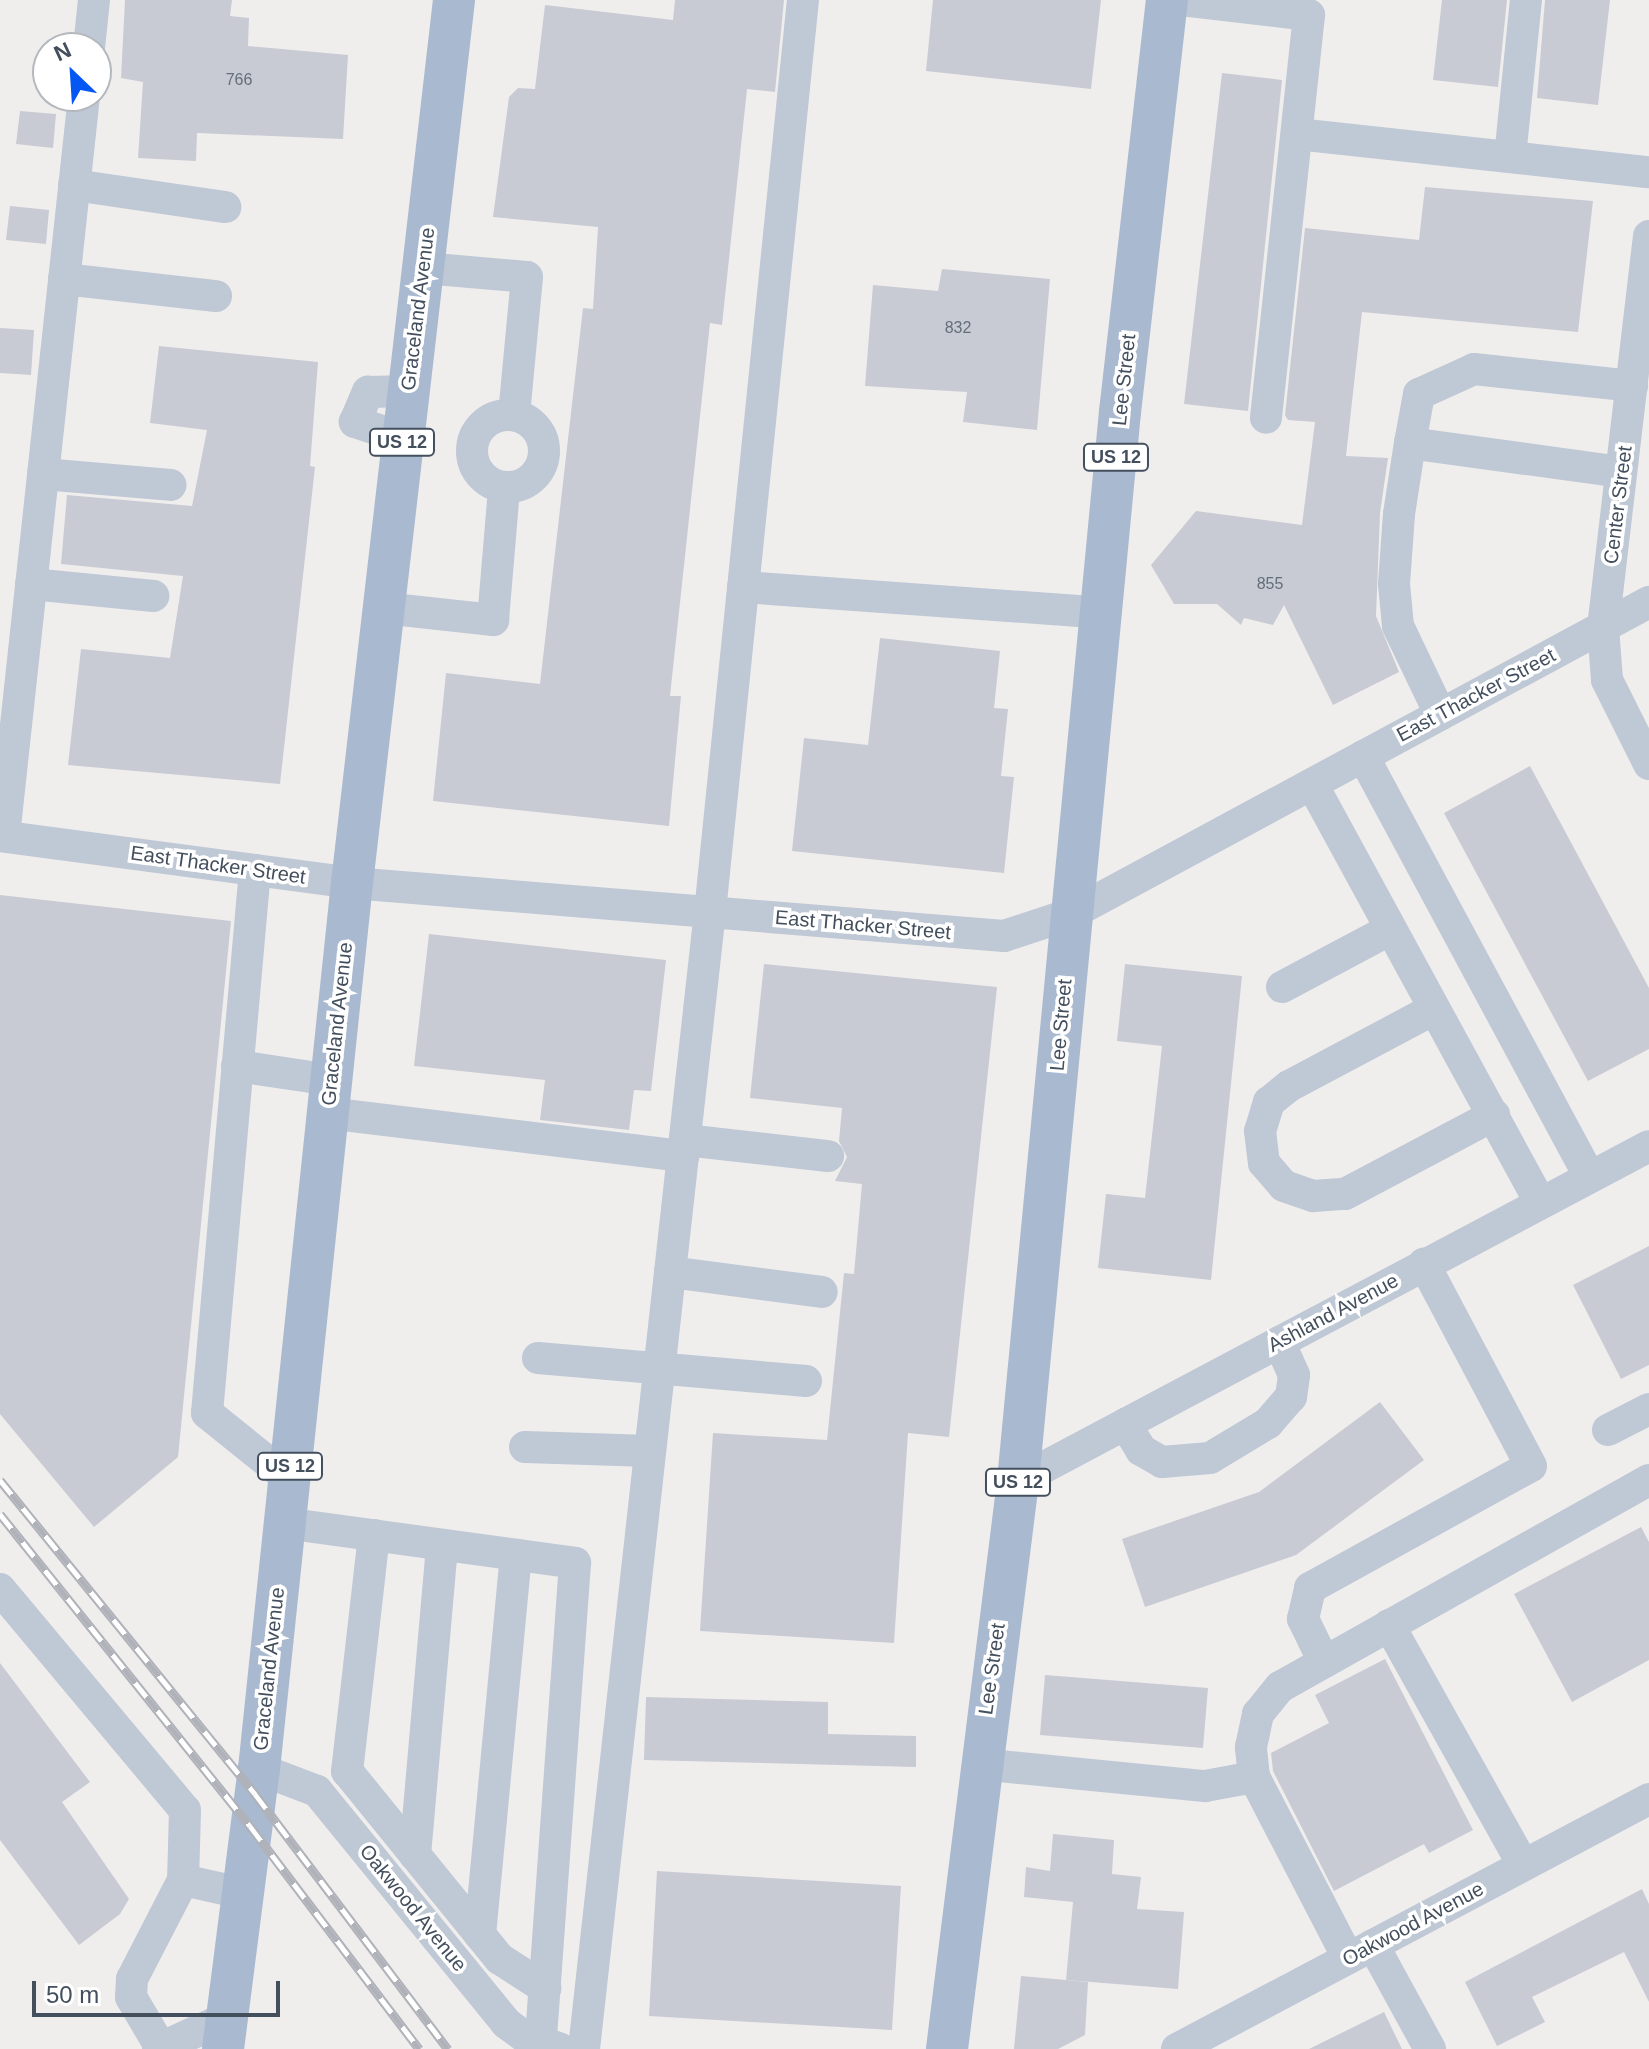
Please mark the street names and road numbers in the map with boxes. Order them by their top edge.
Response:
street label: Graceland Avenue [396,226,440,392]
street label: Lee Street [1107,333,1141,427]
road number: US 12 [368,428,436,456]
road number: US 12 [1082,443,1150,471]
street label: Center Street [1599,445,1637,565]
street label: East Thacker Street [1392,643,1560,747]
street label: East Thacker Street [129,841,307,889]
street label: East Thacker Street [774,905,952,945]
street label: Graceland Avenue [316,941,358,1107]
street label: Lee Street [1045,978,1077,1072]
street label: Ashland Avenue [1263,1268,1403,1358]
road number: US 12 [256,1452,324,1480]
road number: US 12 [984,1468,1052,1496]
street label: Graceland Avenue [248,1586,290,1752]
street label: Lee Street [974,1622,1010,1716]
street label: Oakwood Avenue [354,1839,472,1977]
street label: Oakwood Avenue [1338,1876,1488,1972]

